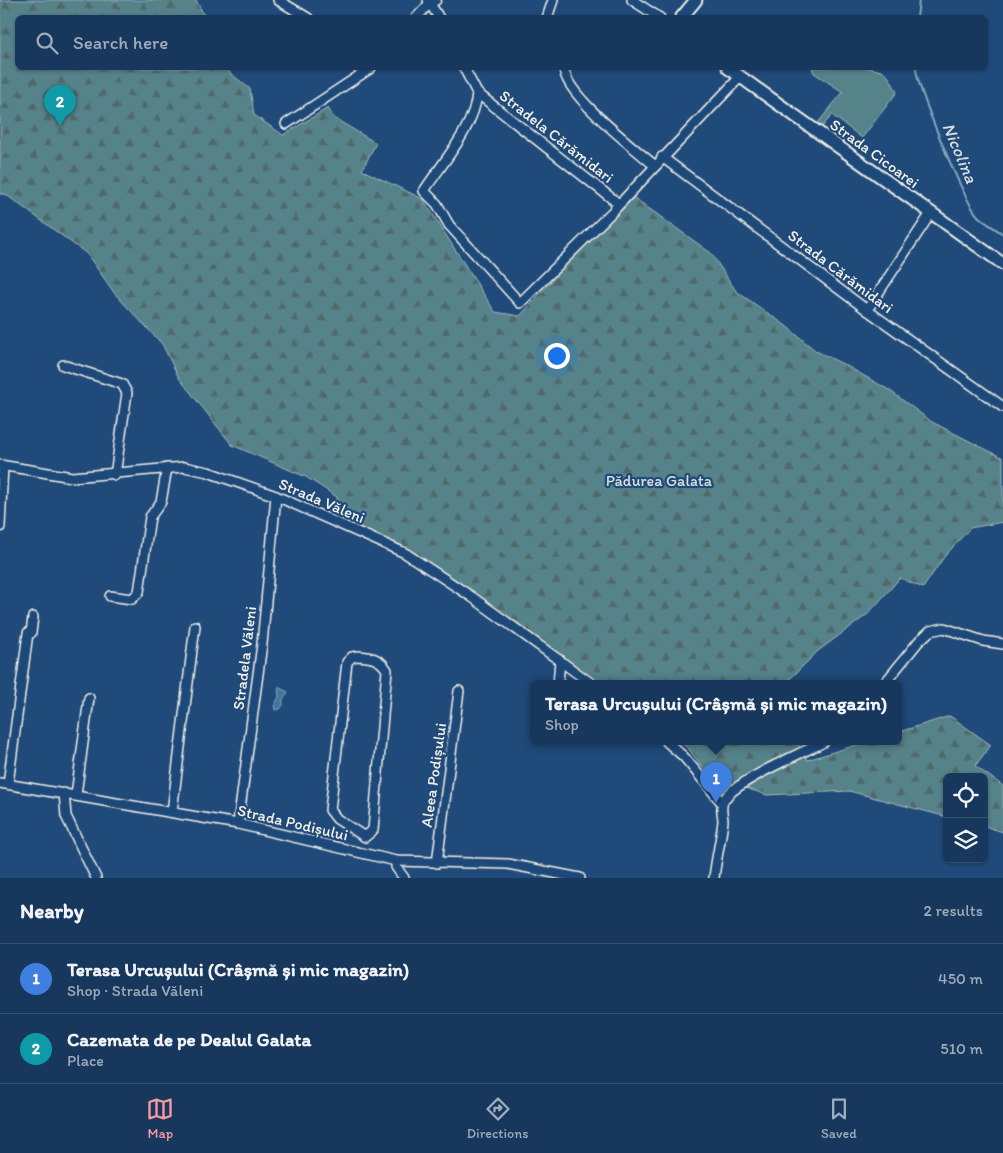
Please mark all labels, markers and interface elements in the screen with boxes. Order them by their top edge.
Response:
search box [15,15,988,70]
icon: search [33,29,61,57]
text: Search here [73,31,168,54]
pin: 2 [44,85,76,126]
street label: Stradela Cărămidari [496,86,617,187]
street label: Strada Cicoarei [827,115,923,192]
water label: Nicolina [937,119,983,187]
street label: Strada Cărămidari [784,226,897,317]
your location [544,343,570,369]
park label: Pădurea Galata [606,471,713,490]
street label: Strada Văleni [276,474,368,527]
street label: Stradela Văleni [229,605,260,711]
popup [530,680,902,745]
text: Terasa Urcușului (Crâșmă și mic magazin) [545,692,887,715]
text: Shop [545,715,579,734]
street label: Aleea Podișului [417,722,450,828]
pin: 1 [700,762,732,803]
map controls [943,773,988,863]
button: locate [943,773,988,818]
street label: Strada Podișului [236,801,350,844]
button: layers [943,818,988,863]
text: Nearby [20,898,84,923]
text: 2 results [923,901,983,920]
text: Terasa Urcușului (Crâșmă și mic magazin) [67,958,409,981]
text: 1 [32,969,40,988]
text: 450 m [938,969,983,988]
text: Shop · Strada Văleni [67,981,203,1000]
text: Cazemata de pe Dealul Galata [67,1028,311,1051]
text: 2 [32,1039,40,1058]
text: 510 m [940,1039,983,1058]
text: Place [67,1051,104,1070]
tab: Map [146,1095,174,1142]
tab: Directions [467,1095,528,1142]
tab: Saved [821,1095,857,1142]

